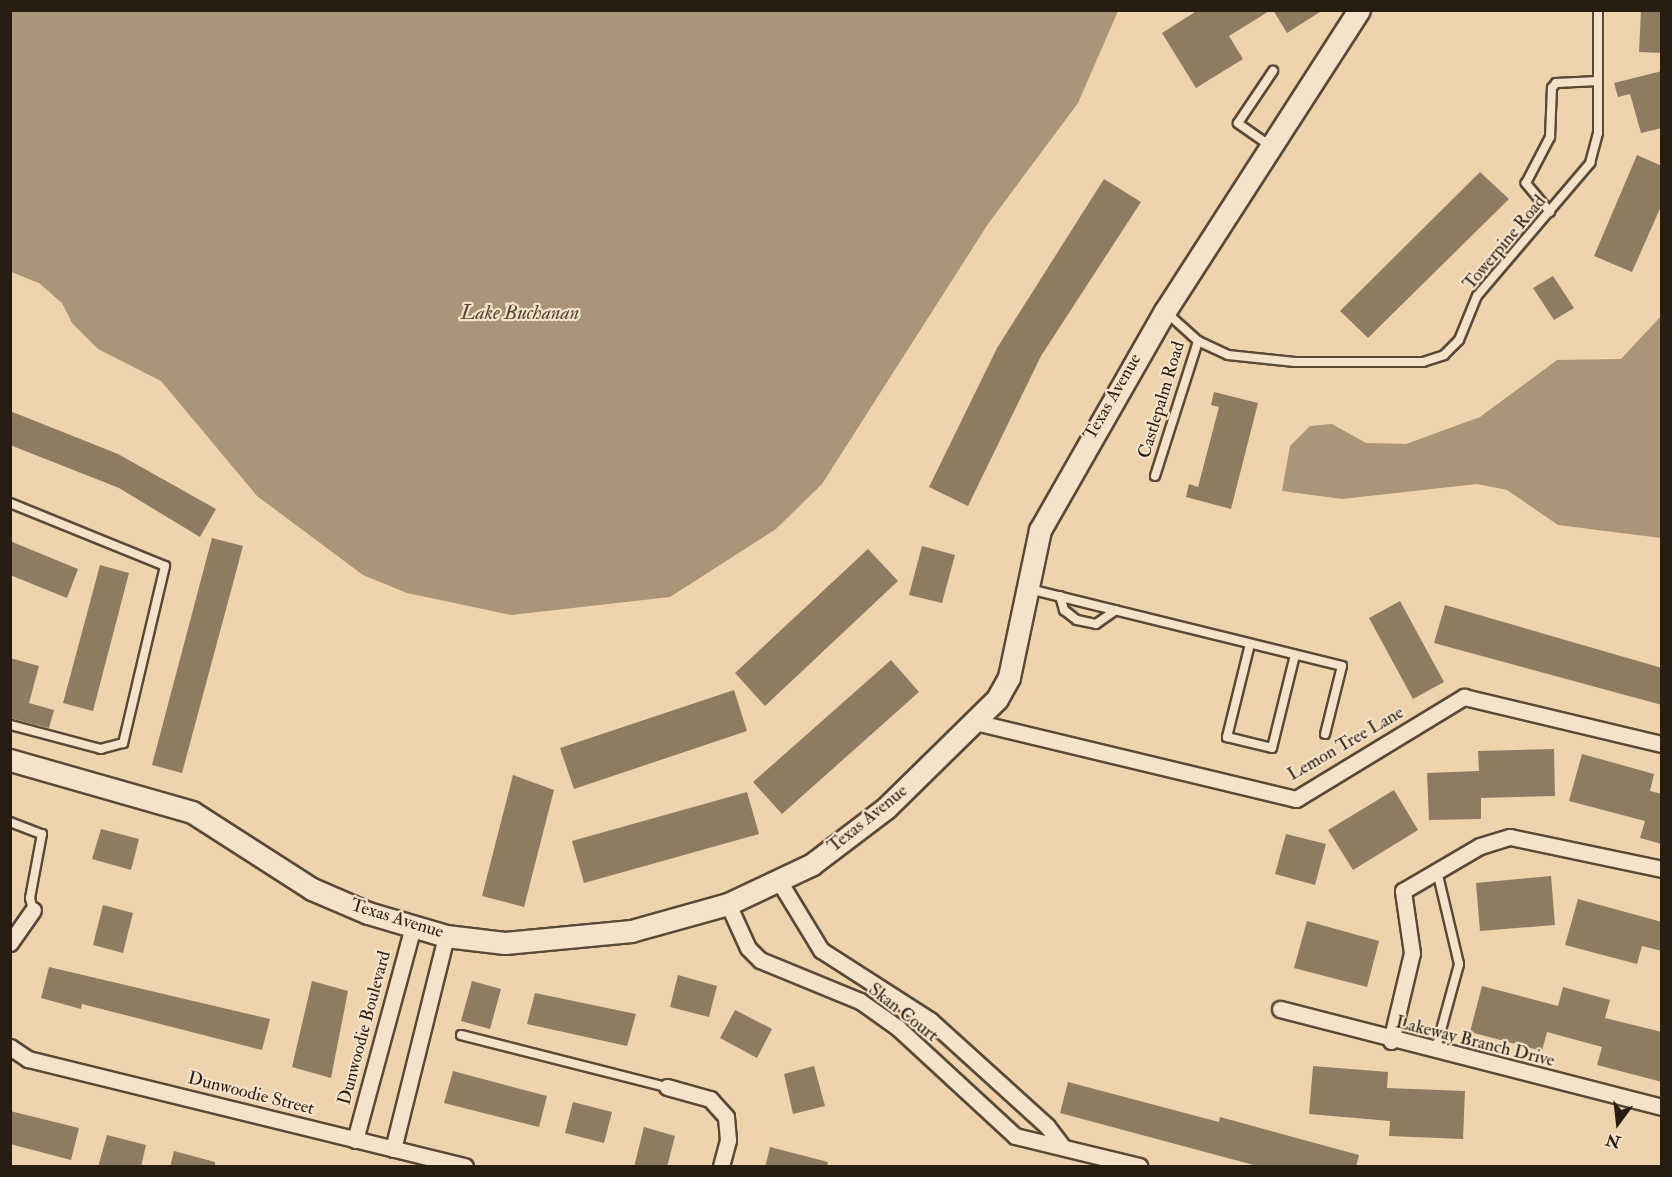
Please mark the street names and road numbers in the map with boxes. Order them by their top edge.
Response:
street label: Towerpine Road [1459,191,1551,295]
street label: Castlepalm Road [1134,339,1190,461]
street label: Texas Avenue [1080,350,1146,444]
street label: Lemon Tree Lane [1284,702,1408,786]
street label: Texas Avenue [824,780,912,858]
street label: Texas Avenue [348,895,446,943]
street label: Dunwoodie Boulevard [334,949,396,1107]
street label: Skan Court [864,979,942,1047]
street label: Lakeway Branch Drive [1393,1012,1557,1072]
street label: Dunwoodie Street [186,1068,316,1120]

